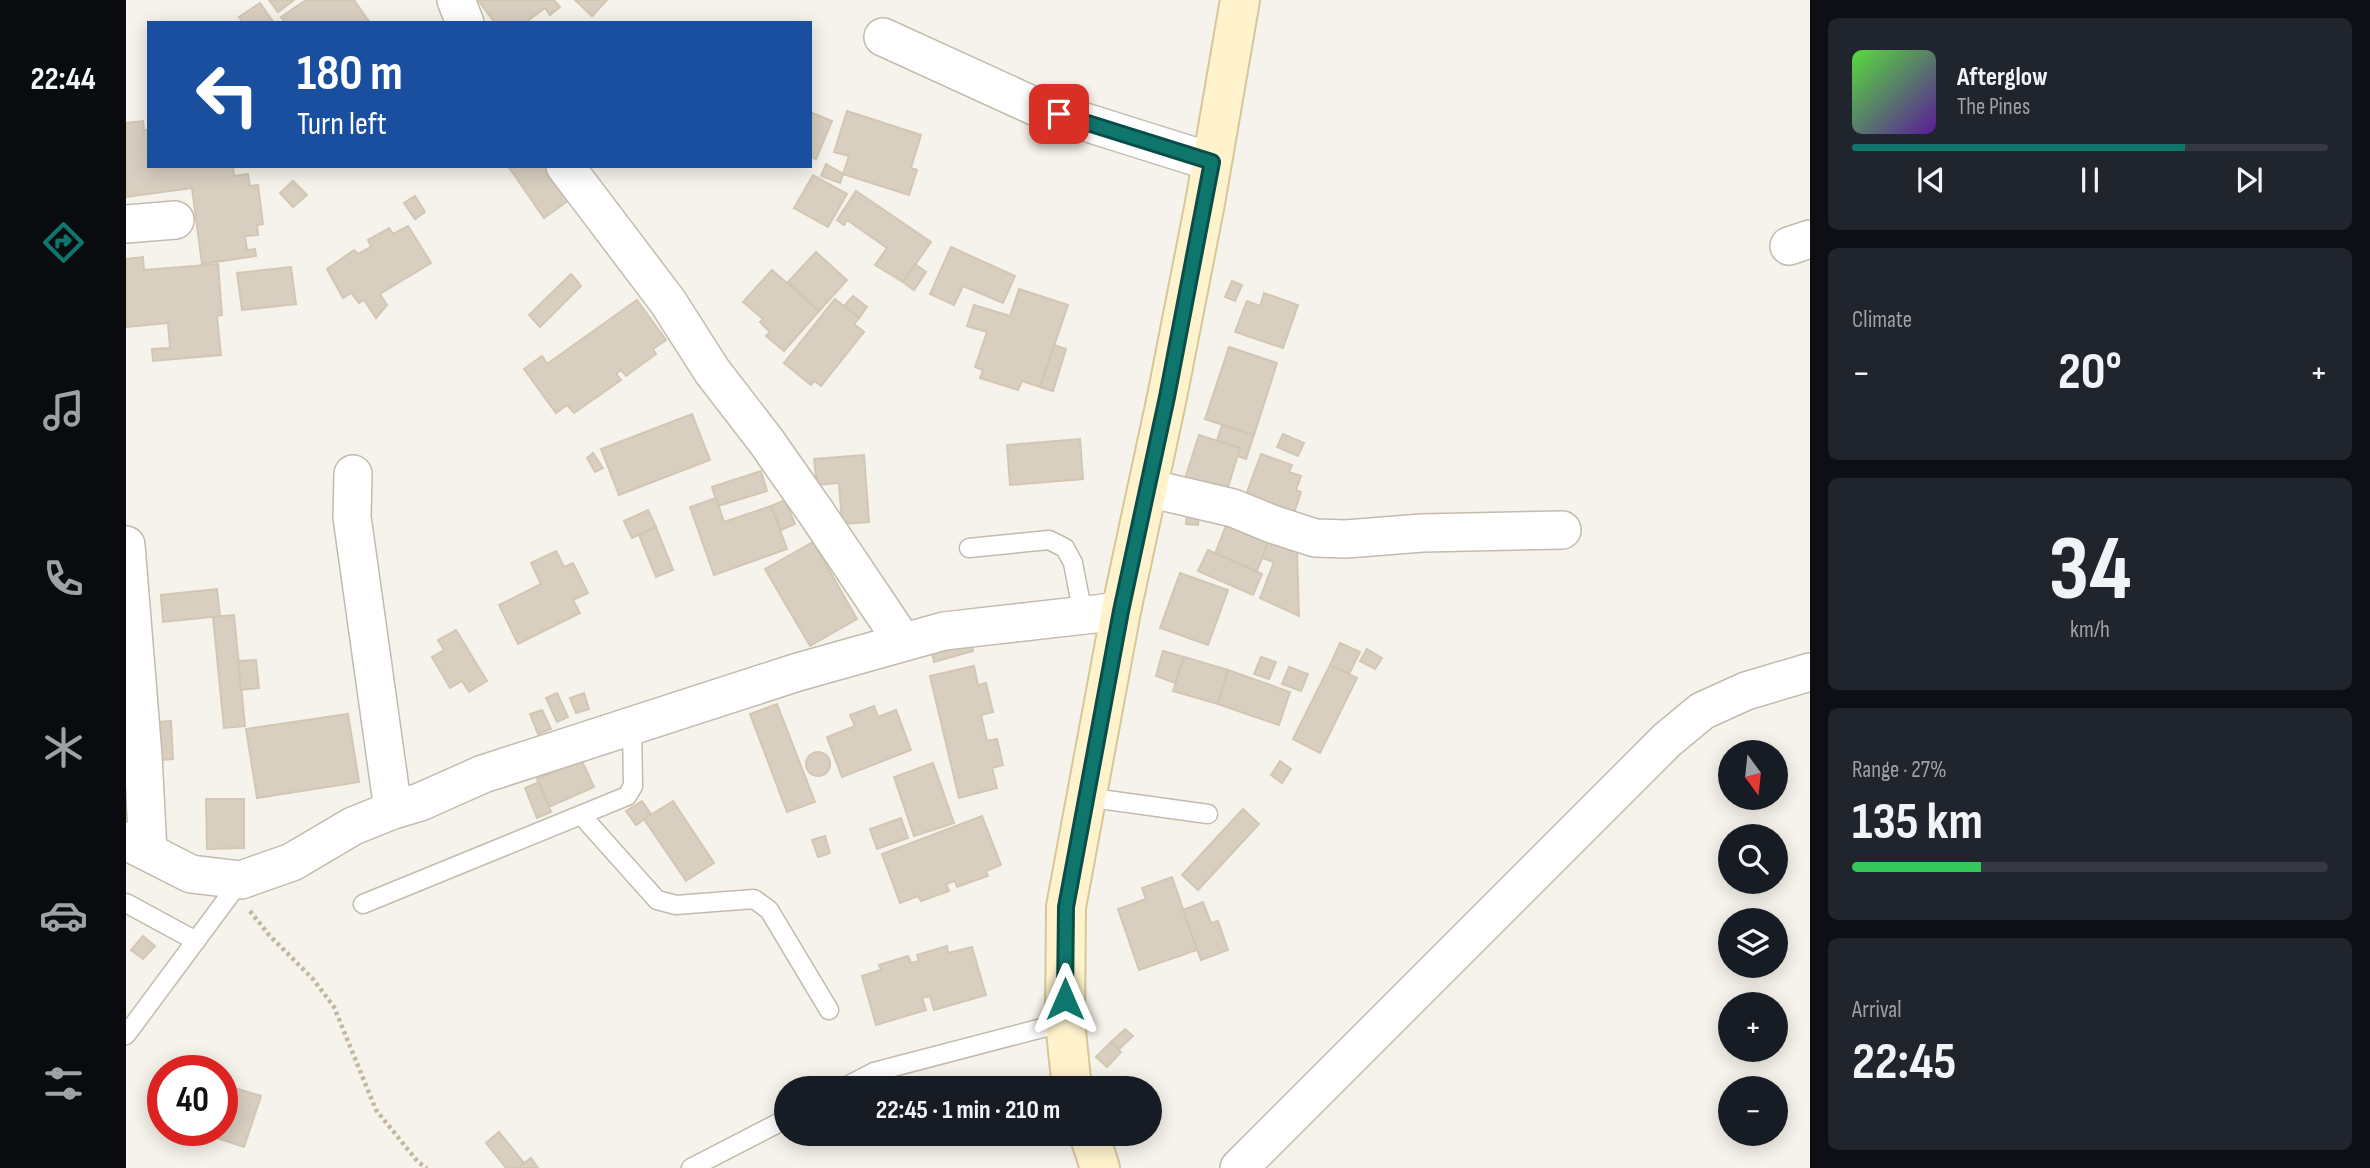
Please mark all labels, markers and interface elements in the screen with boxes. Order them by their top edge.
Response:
text: 180 m [297,45,403,104]
icon: left [182,49,273,140]
text: 22:44 [30,60,96,99]
text: Afterglow [1957,62,2048,93]
pin [1029,84,1089,144]
text: The Pines [1957,93,2030,121]
icon: arrive [1040,95,1078,133]
text: Turn left [297,105,387,144]
icon: previous [1912,161,1950,199]
icon: pause [2071,161,2109,199]
icon: next [2230,161,2268,199]
icon: directions [39,218,88,267]
text: Climate [1852,306,1912,334]
text: 20° [2058,341,2122,404]
text: − [1852,351,1871,396]
text: + [2309,351,2328,396]
icon: music [39,386,88,435]
text: 34 [2048,516,2132,625]
icon: phone [39,554,88,603]
text: km/h [2070,616,2110,644]
icon: climate [39,723,88,772]
north arrow [1718,740,1788,810]
map controls [1718,740,1788,1146]
text: Range · 27% [1852,756,1947,784]
text: 135 km [1852,791,1983,854]
button: search [1718,824,1788,894]
icon: car [39,891,88,940]
button: layers [1718,908,1788,978]
position arrow [1028,962,1102,1036]
button: + [1718,992,1788,1062]
text: Arrival [1852,996,1901,1024]
text: 22:45 [1852,1031,1956,1094]
speed limit sign: 40 [147,1055,238,1146]
icon: filters [39,1059,88,1108]
button: − [1718,1076,1788,1146]
text: 22:45 · 1 min · 210 m [876,1095,1060,1126]

